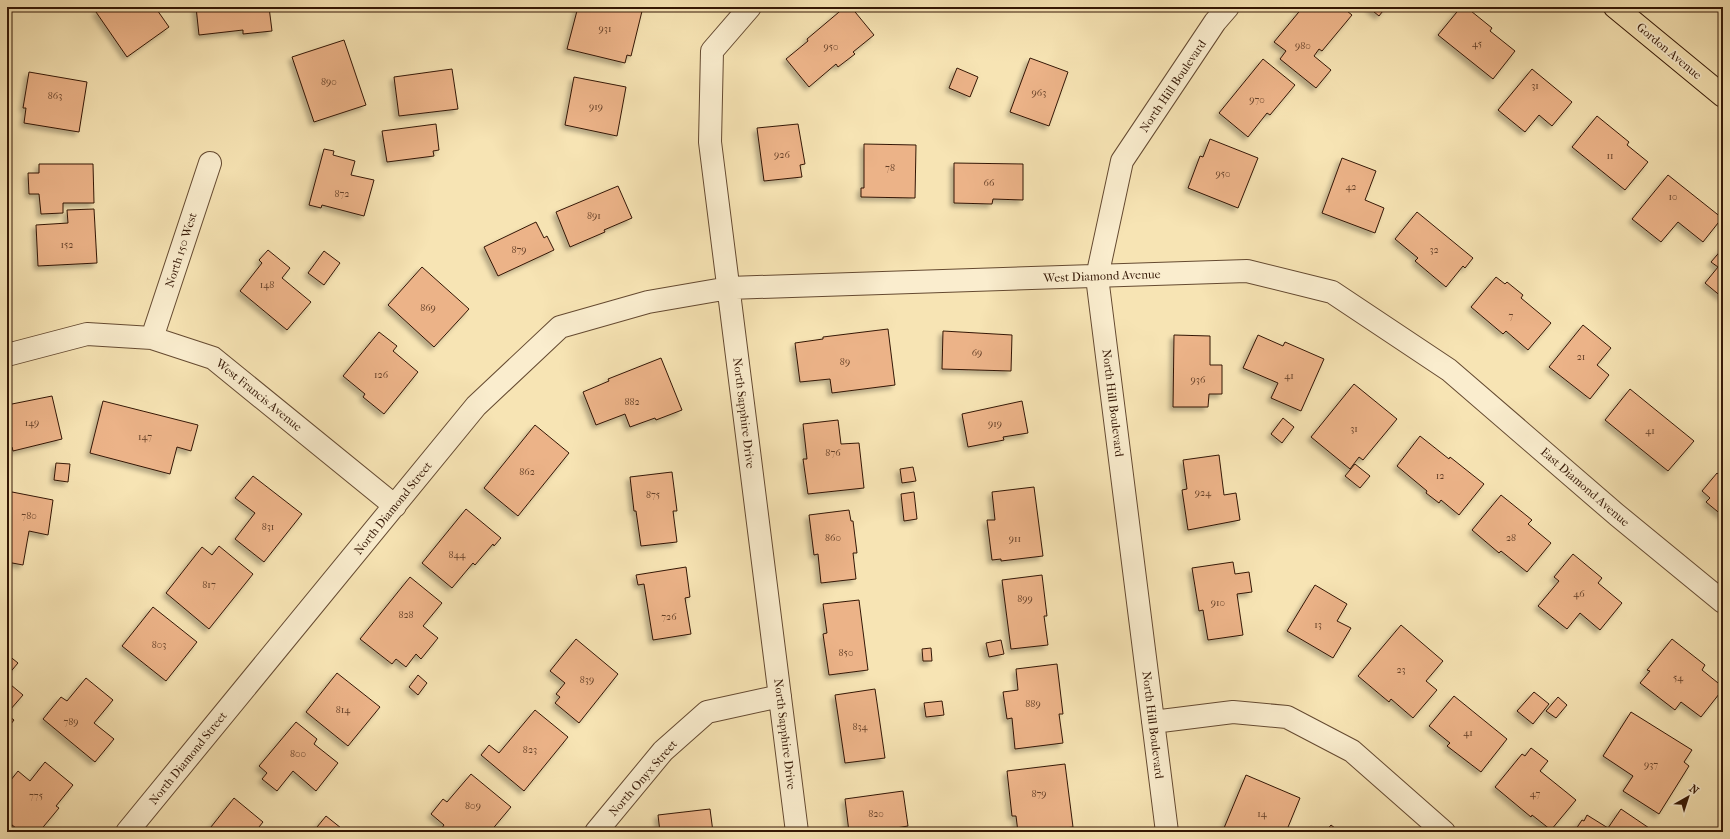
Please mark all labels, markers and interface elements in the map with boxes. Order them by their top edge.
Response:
street label: Gordon Avenue [1634,20,1704,82]
house number: 931 [599,23,611,35]
street label: North Hill Boulevard [1137,37,1209,135]
house number: 45 [1472,38,1482,50]
house number: 980 [1295,40,1311,52]
house number: 950 [823,41,839,53]
house number: 890 [321,76,337,88]
house number: 31 [1531,80,1539,92]
house number: 963 [1032,87,1046,99]
house number: 863 [48,90,62,102]
house number: 970 [1249,94,1265,106]
house number: 919 [589,101,603,113]
house number: 926 [774,149,790,161]
house number: 11 [1606,150,1614,162]
house number: 78 [885,162,895,174]
house number: 950 [1215,168,1231,180]
house number: 66 [984,177,995,189]
house number: 42 [1345,181,1357,193]
house number: 872 [335,188,349,200]
house number: 10 [1668,191,1678,203]
street label: North 150 West [162,210,200,289]
house number: 891 [587,210,601,222]
house number: 152 [61,239,74,251]
house number: 879 [511,244,527,256]
house number: 32 [1429,244,1439,256]
street label: West Diamond Avenue [1042,267,1161,285]
house number: 148 [260,279,274,291]
house number: 869 [420,302,436,314]
house number: 7 [1509,310,1514,322]
house number: 69 [972,347,982,359]
street label: North Hill Boulevard [1099,348,1127,458]
house number: 21 [1577,351,1585,363]
street label: West Francis Avenue [212,355,305,434]
house number: 89 [840,356,850,368]
street label: North Sapphire Drive [730,357,758,469]
house number: 126 [374,369,389,381]
house number: 41 [1284,370,1294,382]
house number: 936 [1191,374,1206,386]
house number: 882 [624,396,640,408]
house number: 149 [25,417,39,429]
house number: 919 [988,418,1002,430]
house number: 31 [1350,423,1358,435]
house number: 41 [1645,425,1655,437]
house number: 147 [138,431,152,443]
street label: East Diamond Avenue [1538,445,1632,529]
house number: 876 [825,447,841,459]
street label: North Diamond Street [351,458,435,557]
house number: 862 [519,466,535,478]
house number: 12 [1436,470,1444,482]
house number: 924 [1195,487,1212,499]
house number: 875 [646,489,660,501]
house number: 780 [21,510,37,522]
house number: 831 [262,521,274,533]
house number: 860 [825,532,841,544]
house number: 28 [1506,532,1516,544]
house number: 911 [1009,533,1021,545]
house number: 844 [449,549,467,561]
house number: 817 [202,579,216,591]
house number: 46 [1573,588,1585,600]
house number: 899 [1017,593,1033,605]
house number: 910 [1211,597,1225,609]
house number: 828 [398,609,414,621]
house number: 726 [661,611,677,623]
house number: 13 [1314,619,1322,631]
house number: 803 [152,639,166,651]
house number: 850 [839,647,853,659]
house number: 23 [1396,664,1406,676]
street label: North Hill Boulevard [1139,670,1167,780]
house number: 54 [1673,672,1684,684]
house number: 839 [580,674,594,686]
street label: North Sapphire Drive [771,678,799,790]
house number: 889 [1025,698,1041,710]
house number: 814 [336,704,351,716]
street label: North Diamond Street [146,708,230,807]
house number: 789 [63,716,79,728]
house number: 834 [852,721,869,733]
house number: 41 [1463,727,1473,739]
street label: North Onyx Street [606,736,680,819]
house number: 823 [523,744,537,756]
house number: 800 [290,748,306,760]
house number: 937 [1644,759,1658,771]
north arrow [1668,777,1708,817]
text: N [1687,782,1702,798]
house number: 879 [1031,788,1047,800]
house number: 47 [1530,788,1540,800]
house number: 775 [29,790,43,802]
house number: 809 [465,800,481,812]
house number: 820 [868,808,884,820]
house number: 14 [1257,808,1268,820]

